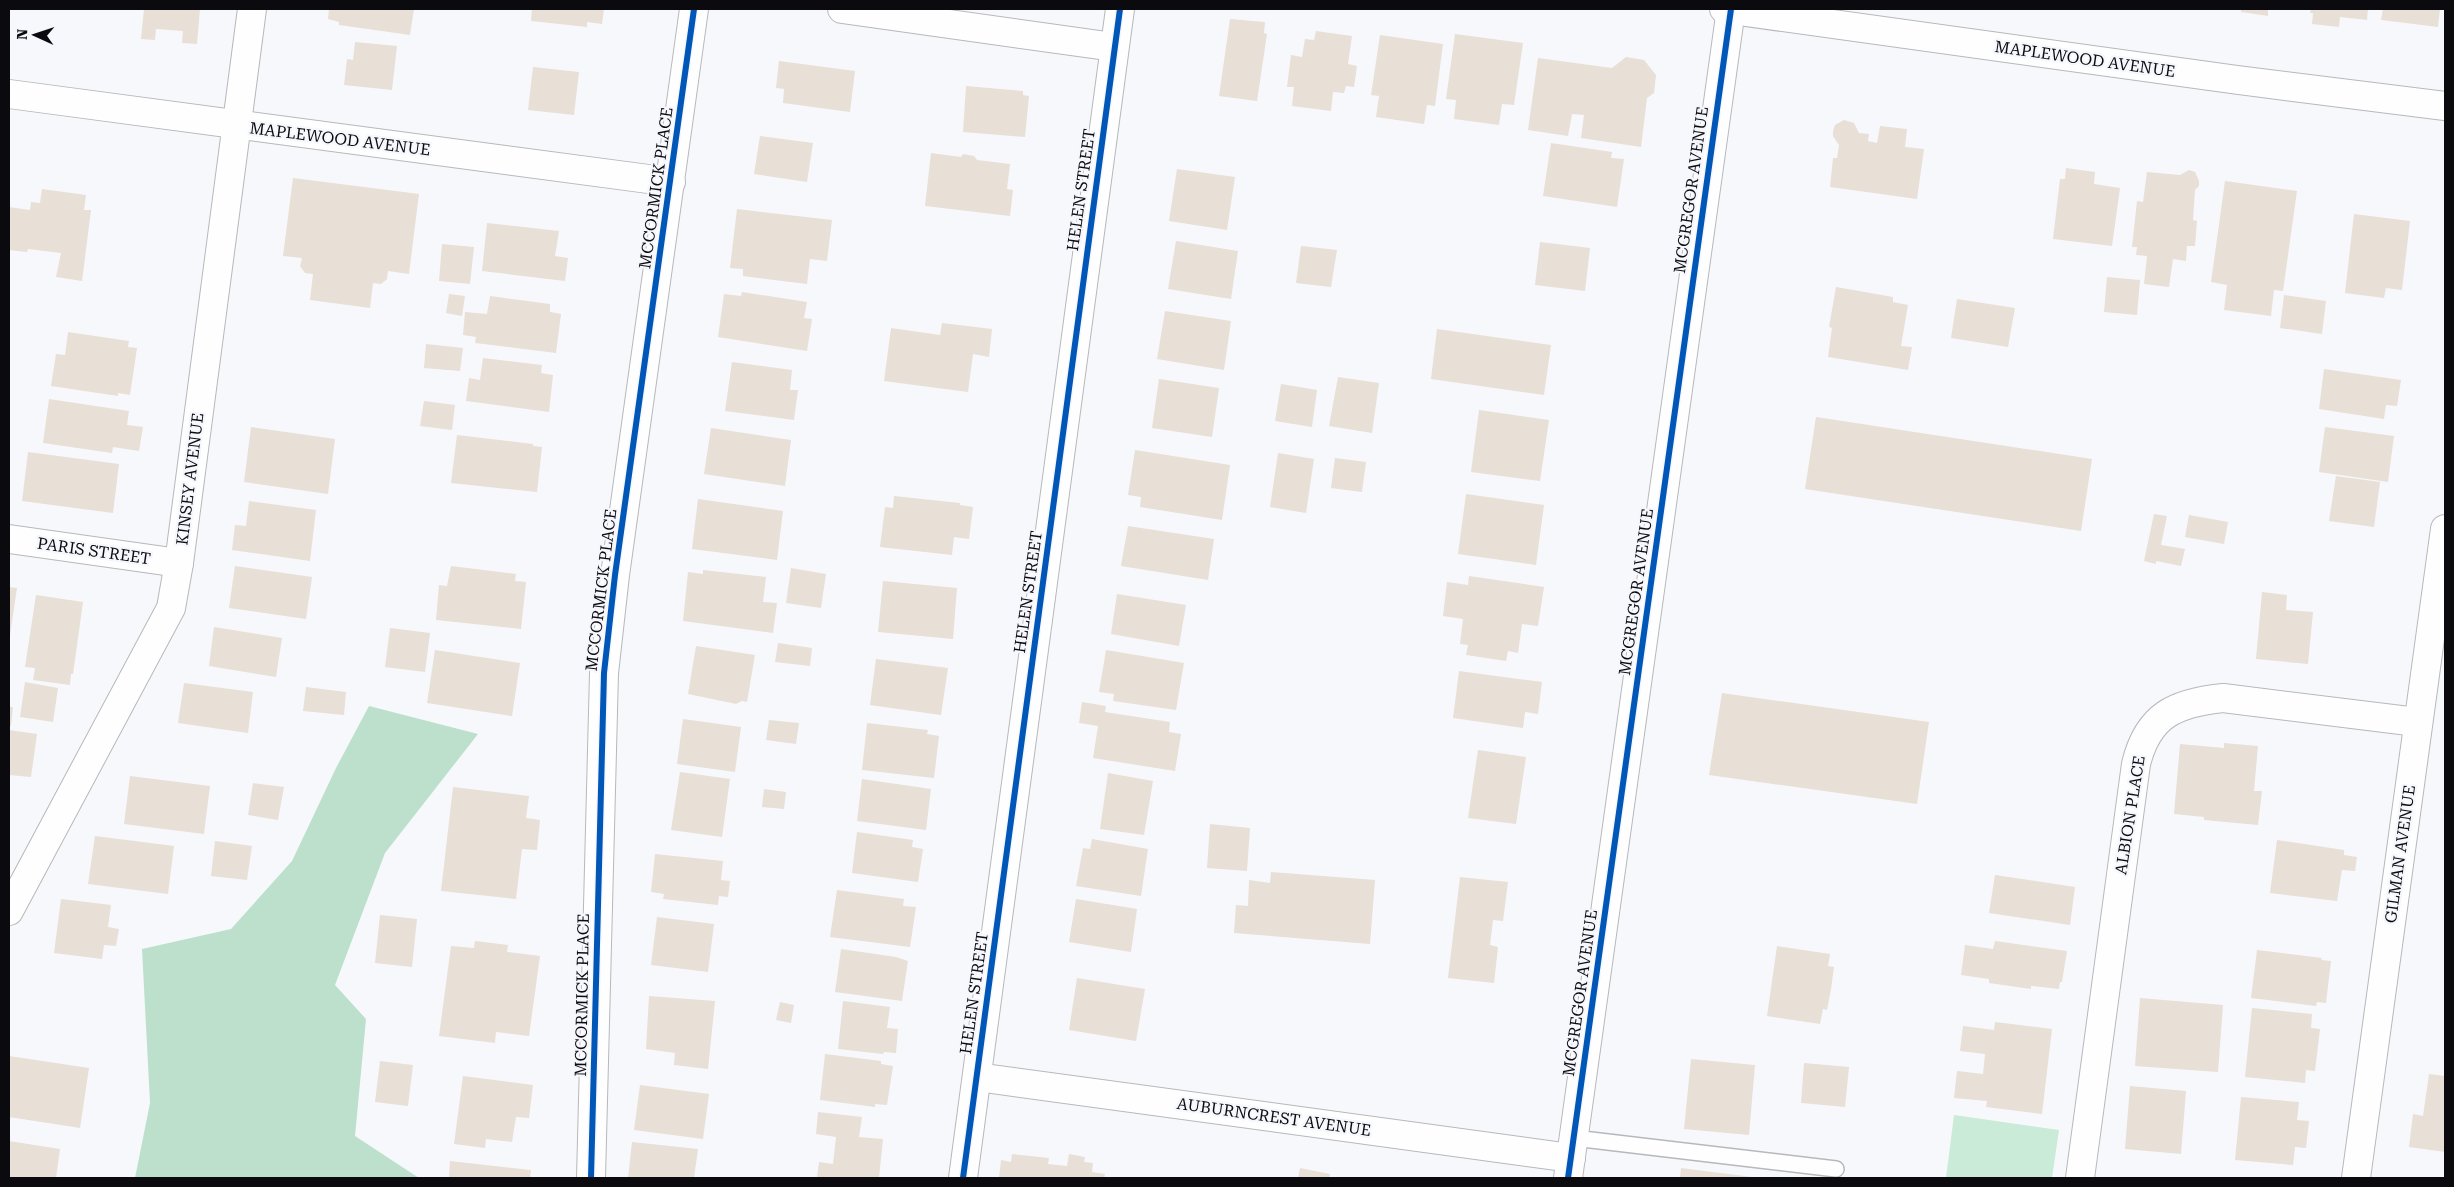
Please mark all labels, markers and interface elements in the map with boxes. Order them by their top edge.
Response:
north arrow [10,10,60,60]
text: N [14,28,30,40]
street label: MAPLEWOOD AVENUE [1993,37,2177,81]
street label: MCGREGOR AVENUE [1670,105,1712,275]
street label: MCCORMICK PLACE [635,106,677,270]
street label: MAPLEWOOD AVENUE [248,118,432,160]
street label: HELEN STREET [1063,127,1099,252]
street label: KINSEY AVENUE [172,412,208,546]
street label: MCGREGOR AVENUE [1615,507,1657,677]
street label: MCCORMICK PLACE [582,508,620,672]
street label: HELEN STREET [1010,529,1046,654]
street label: PARIS STREET [36,534,152,568]
street label: ALBION PLACE [2111,754,2149,876]
street label: GILMAN AVENUE [2381,784,2419,924]
street label: MCGREGOR AVENUE [1559,908,1601,1078]
street label: MCCORMICK PLACE [571,913,593,1077]
street label: HELEN STREET [956,930,992,1055]
street label: AUBURNCREST AVENUE [1176,1094,1372,1140]

